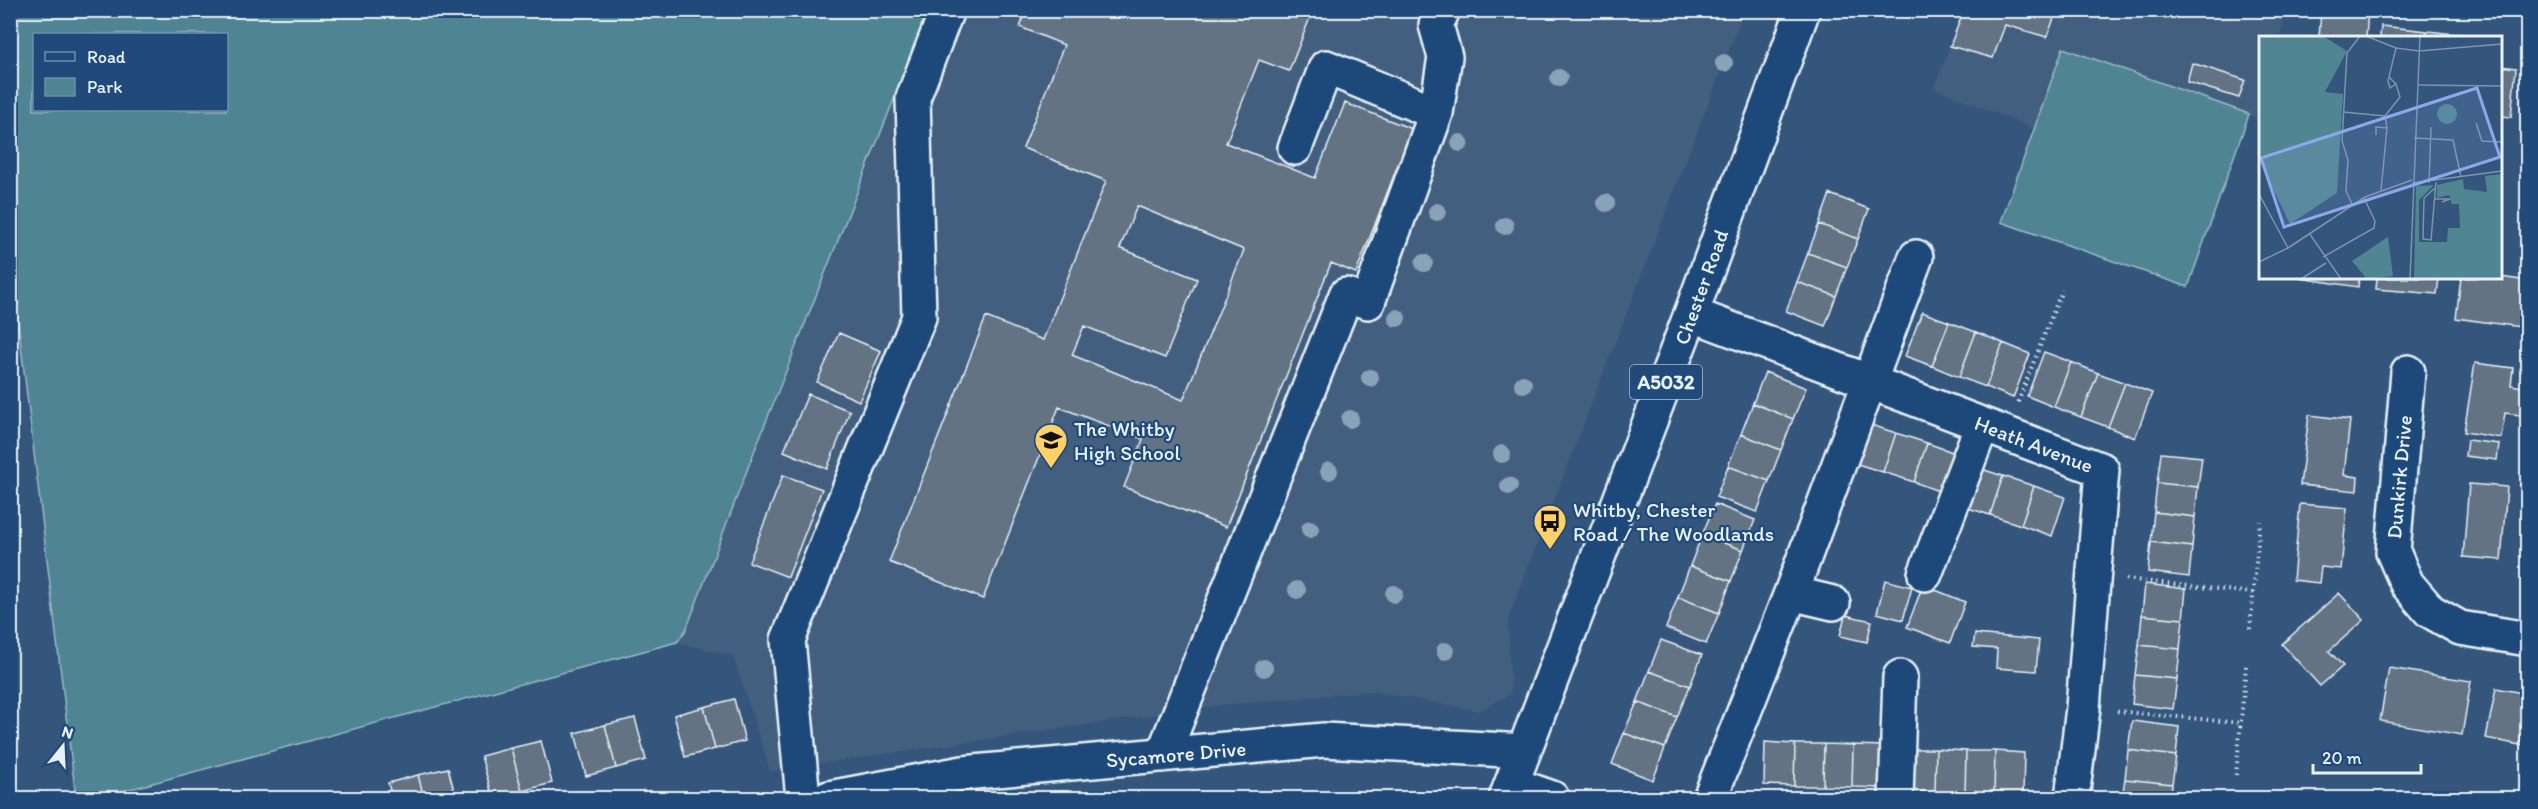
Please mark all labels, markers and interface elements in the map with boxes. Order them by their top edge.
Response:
legend [33,33,228,111]
inset map [2259,36,2502,279]
text: Road [87,46,126,68]
text: Park [87,76,122,98]
street label: Chester Road [1669,226,1733,348]
road number: A5032 [1630,365,1702,399]
street label: Heath Avenue [1971,410,2097,478]
street label: Dunkirk Drive [2381,414,2417,540]
place label: The Whitby High School [1074,416,1181,465]
school or university icon: The Whitby High School [1033,422,1069,469]
place label: Whitby, Chester Road / The Woodlands [1573,497,1774,546]
bus stop icon: Whitby, Chester Road / The Woodlands [1532,503,1568,550]
north arrow [33,716,93,776]
text: N [59,722,76,743]
street label: Sycamore Drive [1105,735,1247,773]
scale bar [2313,737,2421,775]
text: 20 m [2322,747,2362,769]

